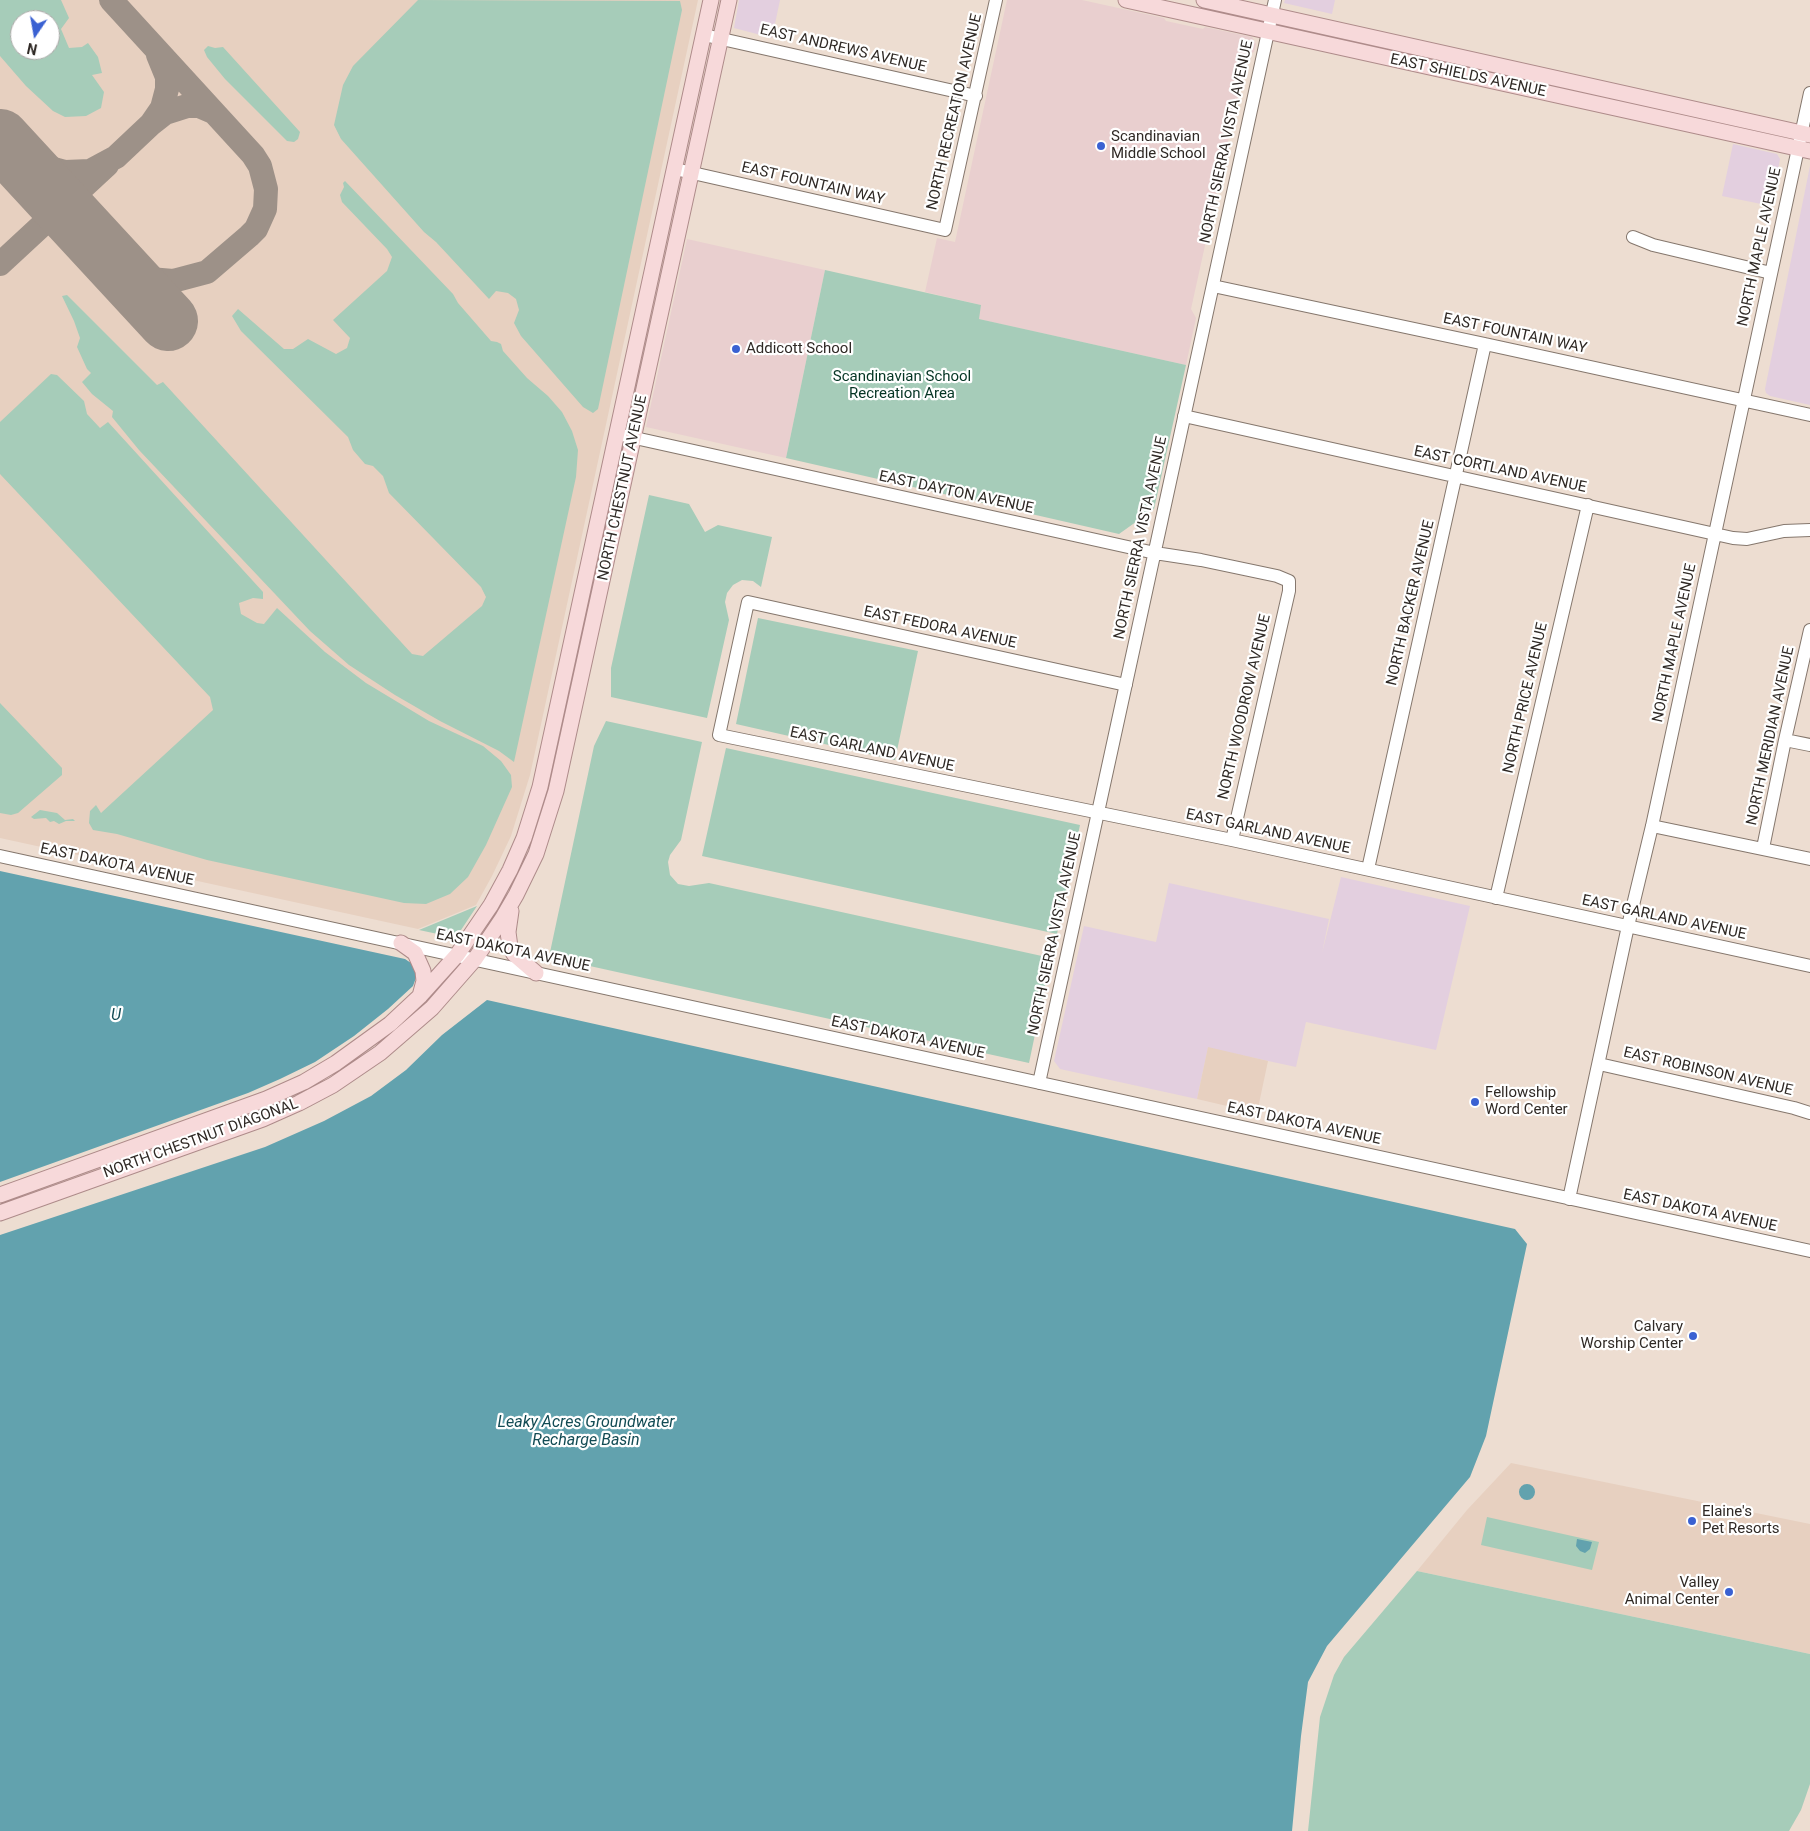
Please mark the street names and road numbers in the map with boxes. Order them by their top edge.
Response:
street label: NORTH RECREATION AVENUE [924,12,986,212]
street label: EAST ANDREWS AVENUE [758,21,928,77]
street label: NORTH SIERRA VISTA AVENUE [1197,39,1257,245]
street label: EAST SHIELDS AVENUE [1388,51,1548,101]
street label: EAST FOUNTAIN WAY [740,159,886,209]
street label: NORTH MAPLE AVENUE [1734,166,1786,328]
street label: EAST FOUNTAIN WAY [1441,310,1589,358]
street label: NORTH CHESTNUT AVENUE [595,394,651,582]
street label: NORTH SIERRA VISTA AVENUE [1111,435,1171,641]
street label: EAST CORTLAND AVENUE [1412,443,1588,497]
street label: EAST DAYTON AVENUE [877,468,1035,518]
street label: NORTH BACKER AVENUE [1383,519,1439,687]
street label: NORTH MAPLE AVENUE [1649,562,1701,724]
street label: EAST FEDORA AVENUE [862,603,1018,653]
street label: NORTH WOODROW AVENUE [1215,613,1275,801]
street label: NORTH PRICE AVENUE [1500,621,1552,775]
street label: NORTH MERIDIAN AVENUE [1743,645,1799,827]
street label: EAST GARLAND AVENUE [788,724,956,776]
street label: EAST GARLAND AVENUE [1184,806,1352,858]
street label: NORTH SIERRA VISTA AVENUE [1025,831,1085,1037]
street label: EAST DAKOTA AVENUE [38,840,196,890]
street label: EAST GARLAND AVENUE [1580,892,1748,944]
street label: EAST DAKOTA AVENUE [434,926,592,976]
street label: EAST DAKOTA AVENUE [829,1013,987,1063]
street label: EAST ROBINSON AVENUE [1621,1044,1795,1100]
street label: NORTH CHESTNUT DIAGONAL [101,1095,301,1183]
street label: EAST DAKOTA AVENUE [1225,1099,1383,1149]
street label: EAST DAKOTA AVENUE [1621,1186,1779,1236]

